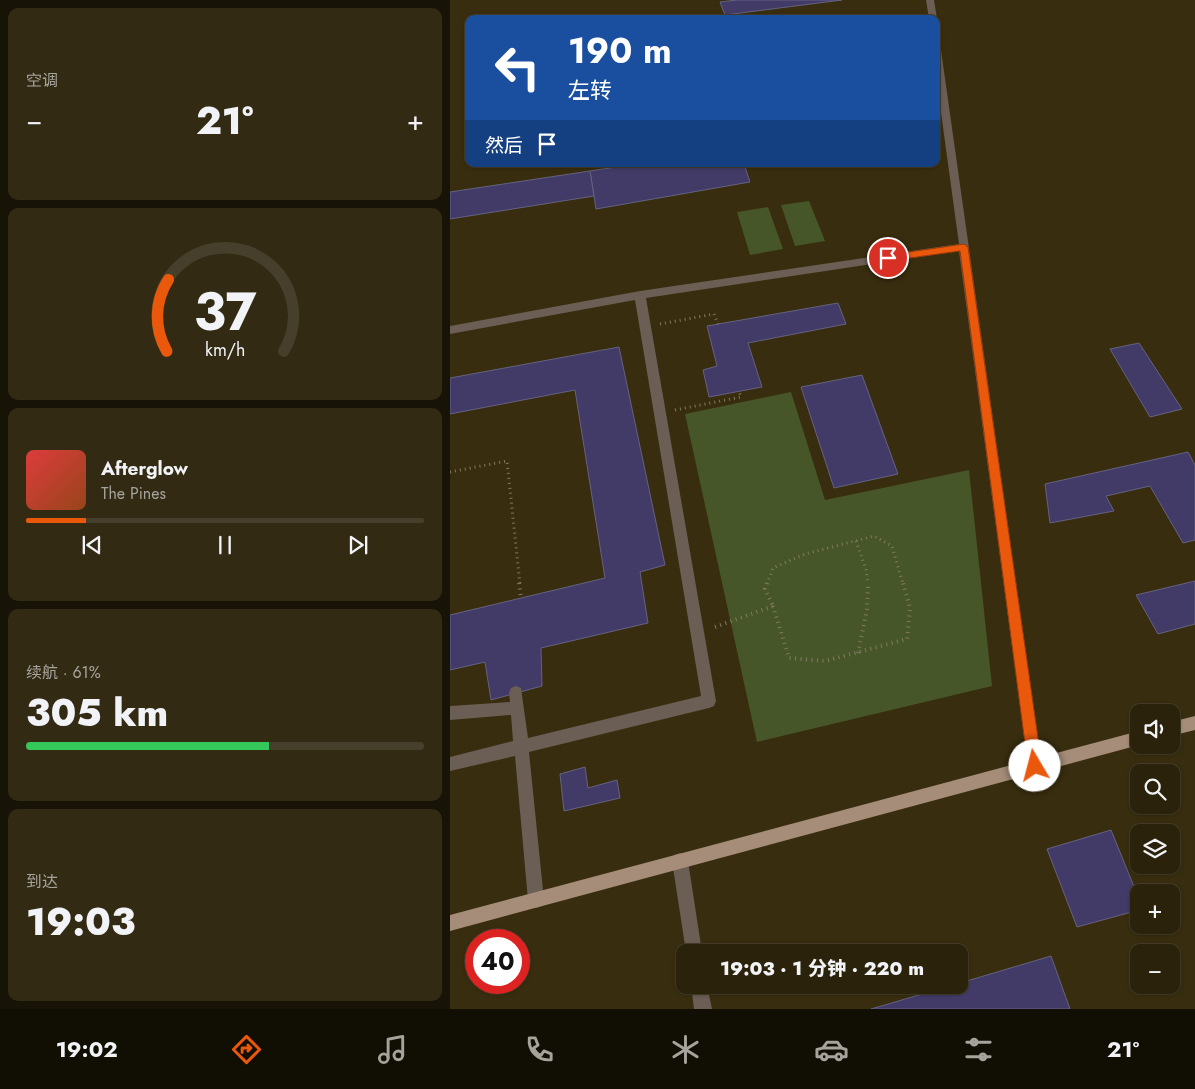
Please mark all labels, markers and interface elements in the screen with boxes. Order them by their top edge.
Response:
text: 190 m [568,26,672,76]
icon: left [485,35,550,100]
text: 空调 [26,69,58,92]
text: 左转 [568,74,612,106]
text: 21° [196,93,253,148]
text: − [26,100,43,141]
text: + [407,100,424,141]
icon: arrive [533,130,561,158]
text: 然后 [485,132,523,159]
pin [867,237,909,279]
icon: arrive [874,244,902,272]
text: 37 [194,274,257,350]
text: km/h [205,337,245,363]
text: Afterglow [101,455,188,482]
text: The Pines [101,482,166,505]
icon: previous [78,531,106,559]
icon: pause [211,531,239,559]
icon: next [344,531,372,559]
text: 续航 · 61% [26,661,101,684]
text: 305 km [26,685,168,740]
map controls [1130,704,1180,994]
button: sound [1130,704,1180,754]
position arrow [1008,739,1060,791]
button: search [1130,764,1180,814]
button: layers [1130,824,1180,874]
text: 到达 [26,870,58,893]
button: + [1130,884,1180,934]
text: 19:03 [26,894,135,949]
speed limit sign: 40 [465,929,530,994]
button: − [1130,944,1180,994]
text: 19:03 · 1 分钟 · 220 m [720,955,924,982]
icon: directions [229,1032,264,1067]
icon: music [375,1032,410,1067]
icon: phone [522,1032,557,1067]
icon: climate [668,1032,703,1067]
icon: car [814,1032,849,1067]
icon: filters [961,1032,996,1067]
text: 19:02 [56,1033,118,1065]
text: 21° [1107,1033,1139,1065]

